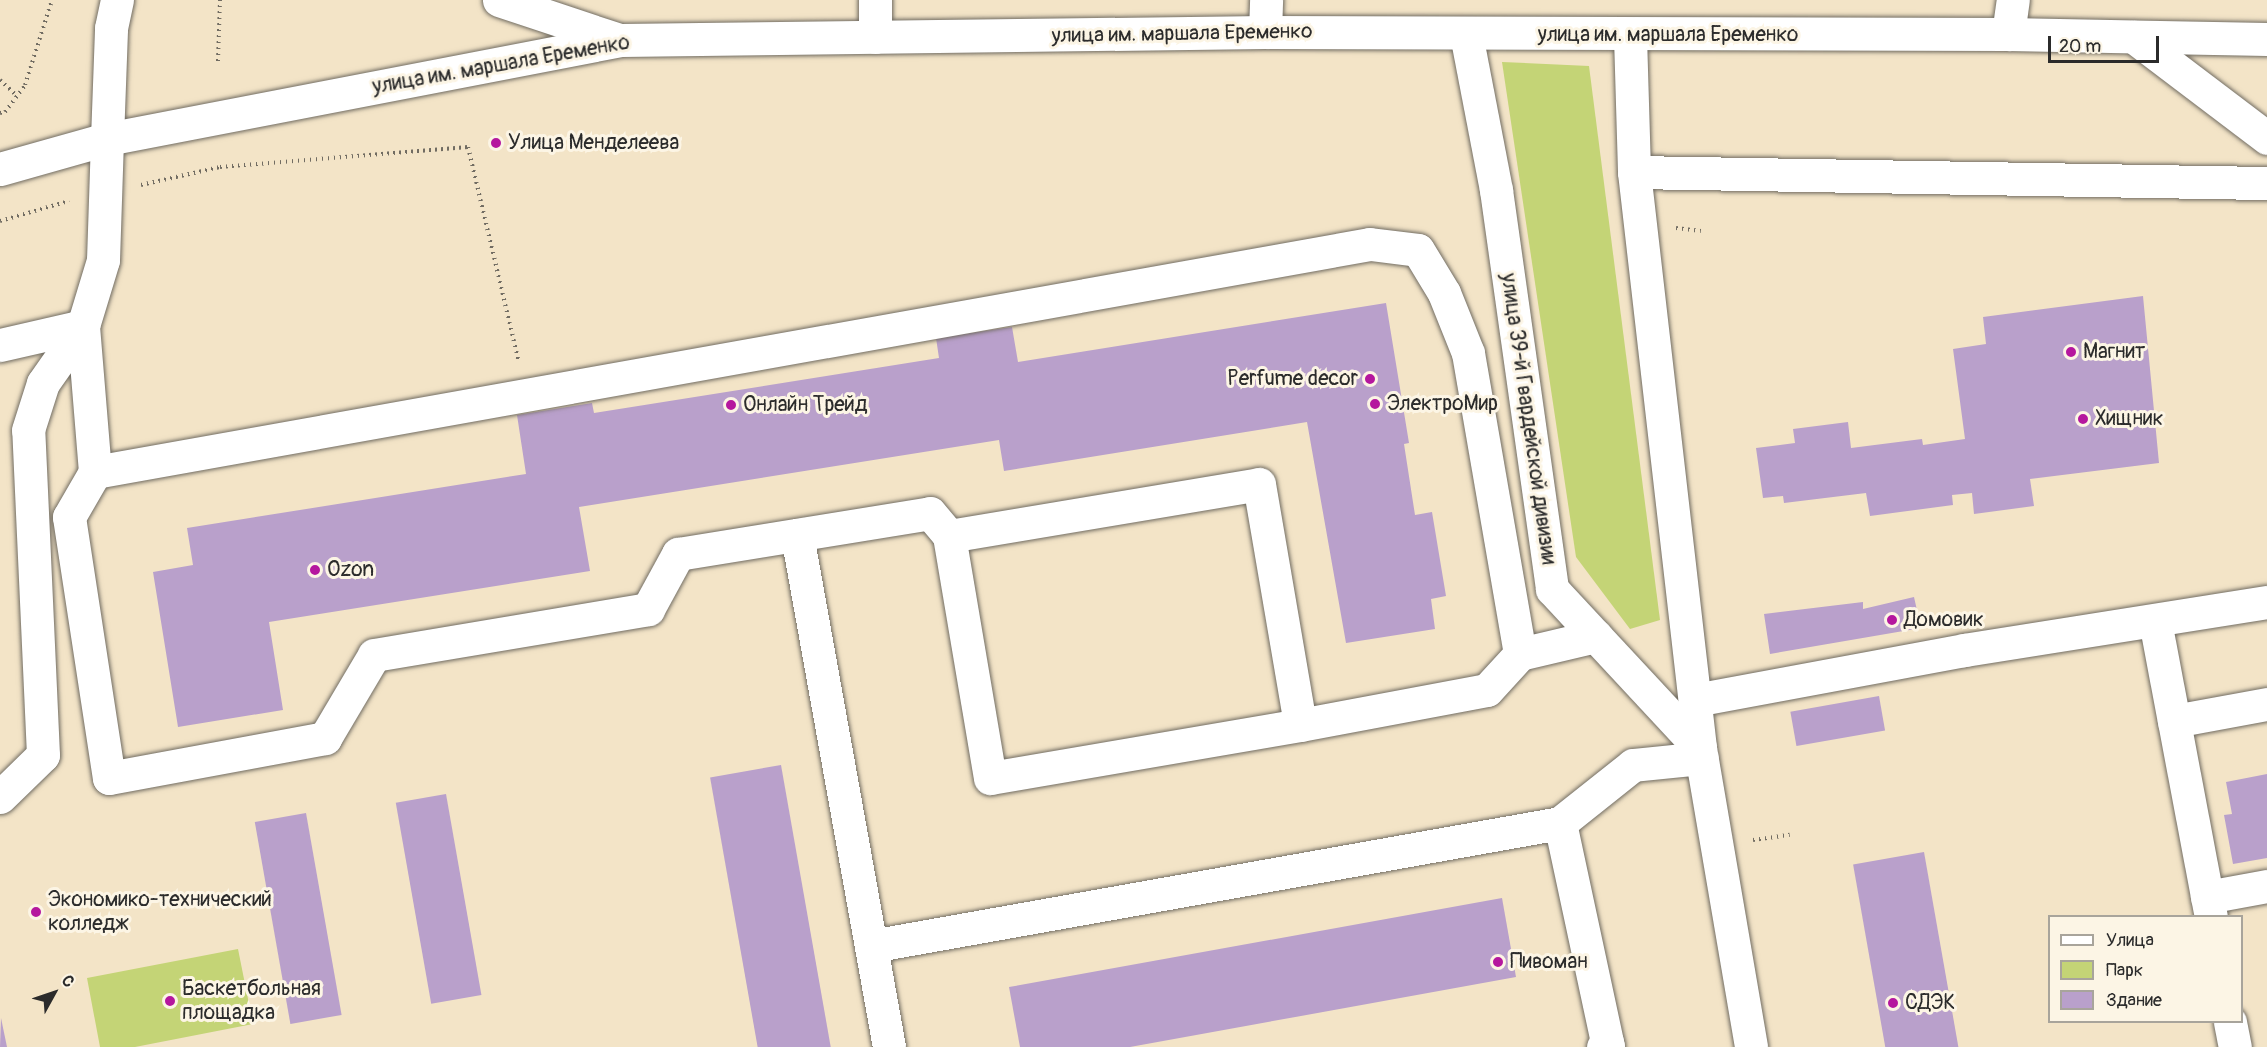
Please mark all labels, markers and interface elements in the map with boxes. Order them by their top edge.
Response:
street label: улица им. маршала Еременко [1051,19,1313,49]
street label: улица им. маршала Еременко [1538,22,1798,48]
scale bar [2051,24,2162,62]
street label: улица им. маршала Еременко [370,30,632,100]
text: 20 m [2059,35,2101,58]
place label: Улица Менделеева [508,130,679,156]
marker: Улица Менделеева [489,136,503,150]
street label: улица 39-й Гвардейской дивизии [1495,272,1561,566]
place label: Магнит [2083,339,2145,365]
marker: Магнит [2064,345,2078,359]
place label: Perfume decor [1227,366,1358,392]
marker: Perfume decor [1363,372,1377,386]
place label: ЭлектроМир [1387,391,1498,417]
place label: Онлайн Трейд [743,392,867,418]
marker: ЭлектроМир [1368,397,1382,411]
marker: Онлайн Трейд [724,398,738,412]
place label: Хищник [2095,406,2163,432]
marker: Хищник [2076,412,2090,426]
place label: Ozon [327,557,374,583]
marker: Ozon [308,563,322,577]
place label: Домовик [1904,607,1984,633]
marker: Домовик [1885,613,1899,627]
place label: Экономико-технический колледж [48,887,272,937]
marker: Экономико-технический колледж [29,905,43,919]
legend [2048,915,2243,1023]
text: Улица [2106,929,2154,952]
place label: Пивоман [1510,949,1588,975]
marker: Пивоман [1491,955,1505,969]
text: Парк [2106,959,2143,982]
north arrow [24,963,84,1023]
text: С [57,971,79,992]
place label: Баскетбольная площадка [182,976,321,1026]
text: Здание [2106,989,2162,1012]
place label: СДЭК [1905,990,1955,1016]
marker: Баскетбольная площадка [163,994,177,1008]
marker: СДЭК [1886,996,1900,1010]

